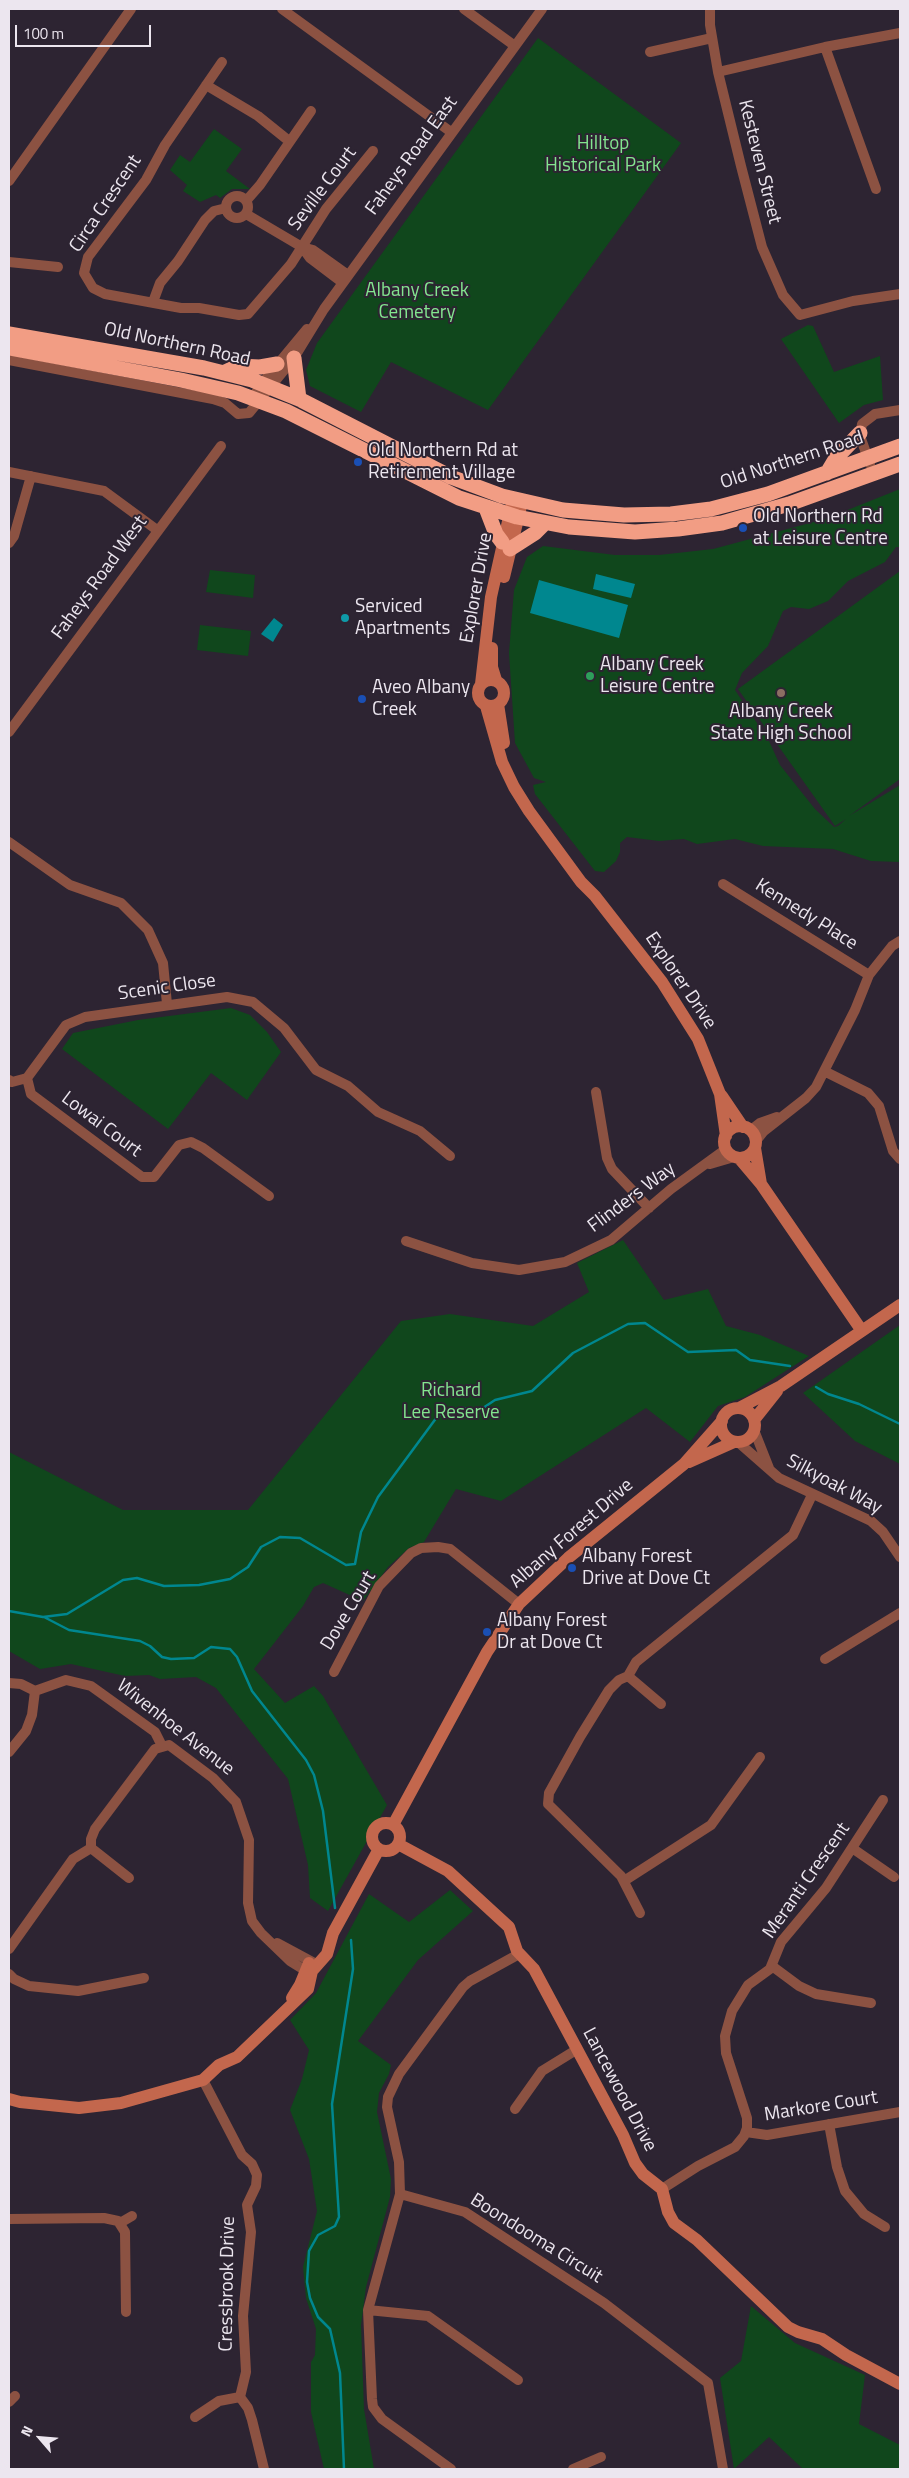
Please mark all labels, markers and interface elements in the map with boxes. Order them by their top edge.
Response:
scale bar [18,15,154,47]
text: 100 m [23,22,64,45]
street label: Faheys Road East [361,92,463,220]
street label: Kesteven Street [733,98,785,226]
park label: Hilltop Historical Park [545,133,661,177]
street label: Seville Court [284,143,362,235]
street label: Circa Crescent [65,151,147,257]
park label: Albany Creek Cemetery [365,280,469,324]
street label: Old Northern Road [102,318,252,372]
street label: Old Northern Road [718,427,866,495]
place label: Old Northern Rd at Retirement Village [368,440,518,484]
marker: Old Northern Rd at Retirement Village [352,456,364,468]
place label: Old Northern Rd at Leisure Centre [753,506,888,550]
street label: Faheys Road West [47,512,153,644]
marker: Old Northern Rd at Leisure Centre [737,522,749,534]
street label: Explorer Drive [456,531,498,645]
place label: Serviced Apartments [355,596,450,640]
marker: Serviced Apartments [339,612,351,624]
place label: Albany Creek Leisure Centre [600,654,714,698]
marker: Albany Creek Leisure Centre [584,670,596,682]
place label: Aveo Albany Creek [372,677,470,721]
marker: Albany Creek State High School [775,687,787,699]
marker: Aveo Albany Creek [356,693,368,705]
place label: Albany Creek State High School [710,701,852,745]
street label: Kennedy Place [751,874,861,956]
street label: Explorer Drive [639,928,721,1034]
street label: Scenic Close [117,970,217,1006]
street label: Lowai Court [56,1087,146,1163]
street label: Flinders Way [584,1158,680,1238]
park label: Richard Lee Reserve [402,1380,500,1424]
street label: Silkyoak Way [782,1450,886,1520]
street label: Albany Forest Drive [506,1474,638,1594]
place label: Albany Forest Drive at Dove Ct [582,1546,710,1590]
marker: Albany Forest Drive at Dove Ct [566,1562,578,1574]
street label: Dove Court [316,1567,382,1655]
place label: Albany Forest Dr at Dove Ct [497,1610,607,1654]
marker: Albany Forest Dr at Dove Ct [481,1626,493,1638]
street label: Wivenhoe Avenue [112,1675,238,1781]
street label: Meranti Crescent [759,1819,855,1943]
street label: Lancewood Drive [577,2024,661,2156]
street label: Markore Court [763,2087,879,2127]
street label: Boondooma Circuit [466,2189,606,2289]
street label: Cressbrook Drive [215,2216,241,2352]
north arrow [15,2413,65,2463]
text: N [15,2422,38,2440]

